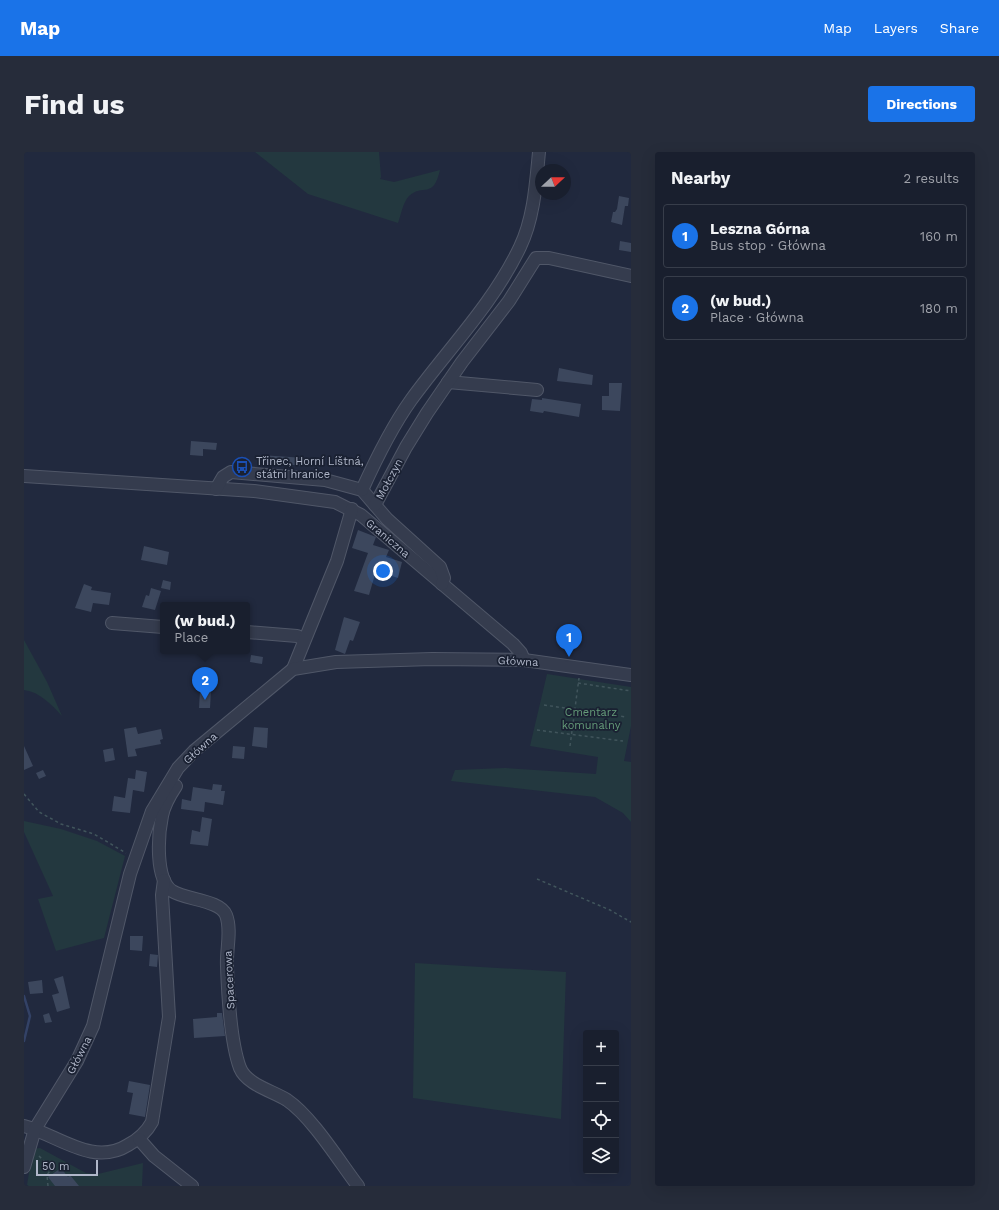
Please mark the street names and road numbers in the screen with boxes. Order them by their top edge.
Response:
street label: Mołczyn [373,457,406,502]
street label: Graniczna [363,516,412,561]
street label: Główna [497,654,539,669]
street label: Główna [181,730,220,767]
street label: Spacerowa [221,950,238,1010]
street label: Główna [64,1034,94,1076]

